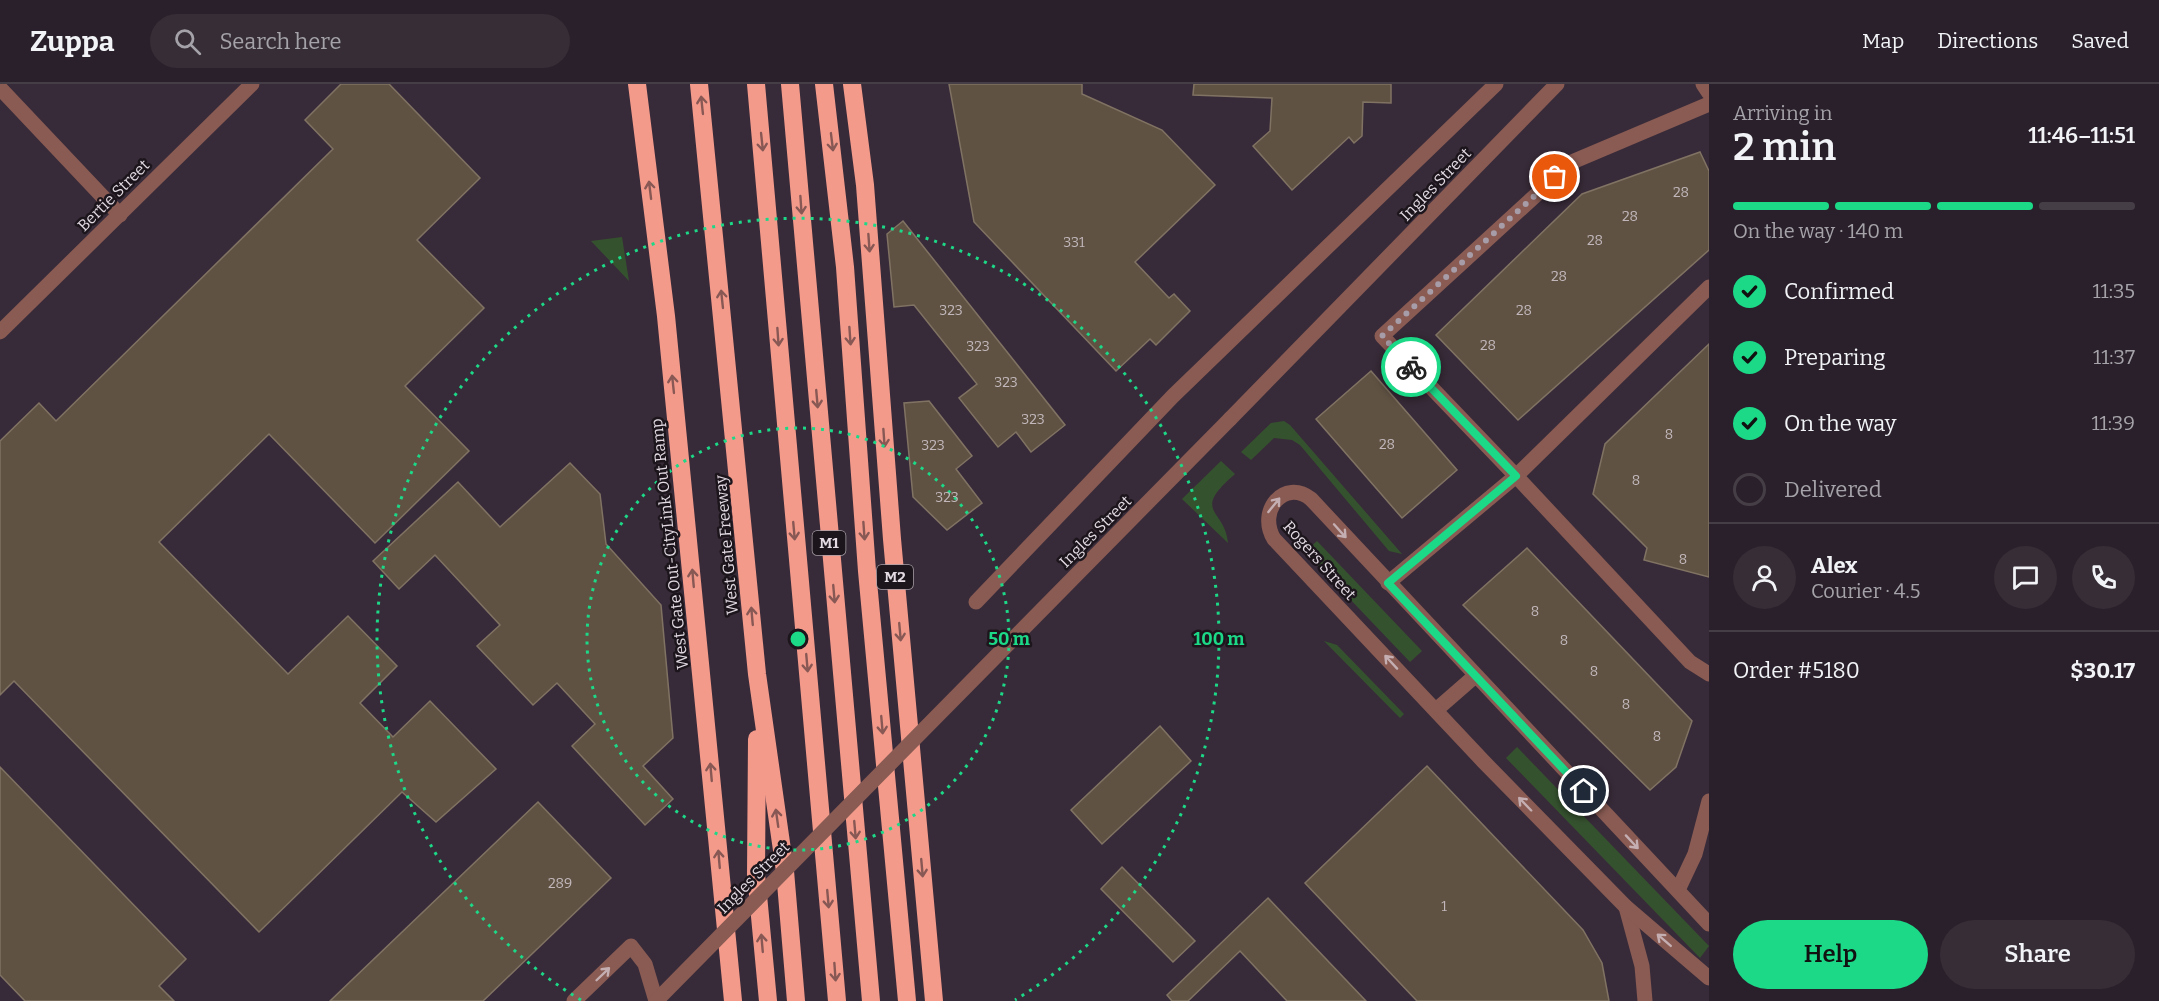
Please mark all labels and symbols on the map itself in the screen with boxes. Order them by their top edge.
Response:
one-way arrow [696,96,707,116]
one-way arrow [757,132,768,152]
one-way arrow [826,132,837,151]
street label: Ingles Street [1396,144,1475,225]
pin [1529,151,1580,202]
street label: Bertie Street [74,155,153,235]
one-way arrow [645,180,656,200]
house number: 28 [1673,184,1689,201]
one-way arrow [796,195,807,214]
house number: 28 [1622,208,1638,225]
house number: 28 [1587,232,1603,249]
one-way arrow [864,233,875,253]
house number: 331 [1063,234,1085,251]
house number: 28 [1551,268,1567,285]
one-way arrow [716,290,727,310]
house number: 323 [939,302,963,319]
house number: 28 [1516,302,1532,319]
one-way arrow [773,326,784,346]
one-way arrow [845,326,856,346]
courier [1381,337,1441,397]
house number: 28 [1480,337,1496,354]
house number: 323 [966,338,990,355]
one-way arrow [667,374,678,394]
house number: 323 [994,374,1018,391]
one-way arrow [812,389,823,409]
house number: 323 [1021,411,1045,428]
street label: West Gate Out-CityLink Out Ramp [647,418,692,670]
house number: 8 [1665,426,1673,443]
one-way arrow [879,427,890,447]
house number: 28 [1379,436,1395,453]
house number: 323 [921,437,945,454]
house number: 8 [1632,472,1640,489]
street label: West Gate Freeway [711,474,742,616]
house number: 323 [935,489,959,506]
street label: Ingles Street [1055,491,1135,571]
one-way arrow [1268,497,1281,513]
street label: Rogers Street [1279,517,1360,604]
one-way arrow [789,520,800,540]
one-way arrow [859,520,870,540]
one-way arrow [1333,523,1347,538]
road number: M1 [812,531,846,555]
house number: 8 [1679,551,1687,568]
road number: M2 [877,565,913,589]
one-way arrow [687,568,698,588]
one-way arrow [829,583,840,603]
house number: 8 [1531,603,1539,620]
one-way arrow [746,607,757,627]
one-way arrow [895,622,906,642]
text: 50 m [988,628,1030,650]
text: 100 m [1193,628,1245,650]
centre of rings [788,629,808,649]
house number: 8 [1560,632,1568,649]
one-way arrow [802,652,813,672]
one-way arrow [1384,655,1398,670]
house number: 8 [1590,663,1598,680]
house number: 8 [1622,696,1630,713]
one-way arrow [877,714,888,734]
house number: 8 [1653,728,1661,745]
one-way arrow [705,762,716,782]
pin [1558,765,1609,816]
one-way arrow [1518,796,1532,811]
one-way arrow [772,808,783,828]
one-way arrow [850,819,861,839]
one-way arrow [1625,834,1639,849]
street label: Ingles Street [713,837,793,917]
one-way arrow [713,850,724,870]
one-way arrow [917,858,928,878]
house number: 289 [548,875,572,892]
one-way arrow [823,888,834,908]
house number: 1 [1441,898,1447,915]
one-way arrow [757,933,768,953]
one-way arrow [1657,933,1672,947]
one-way arrow [830,962,841,982]
one-way arrow [595,966,610,981]

